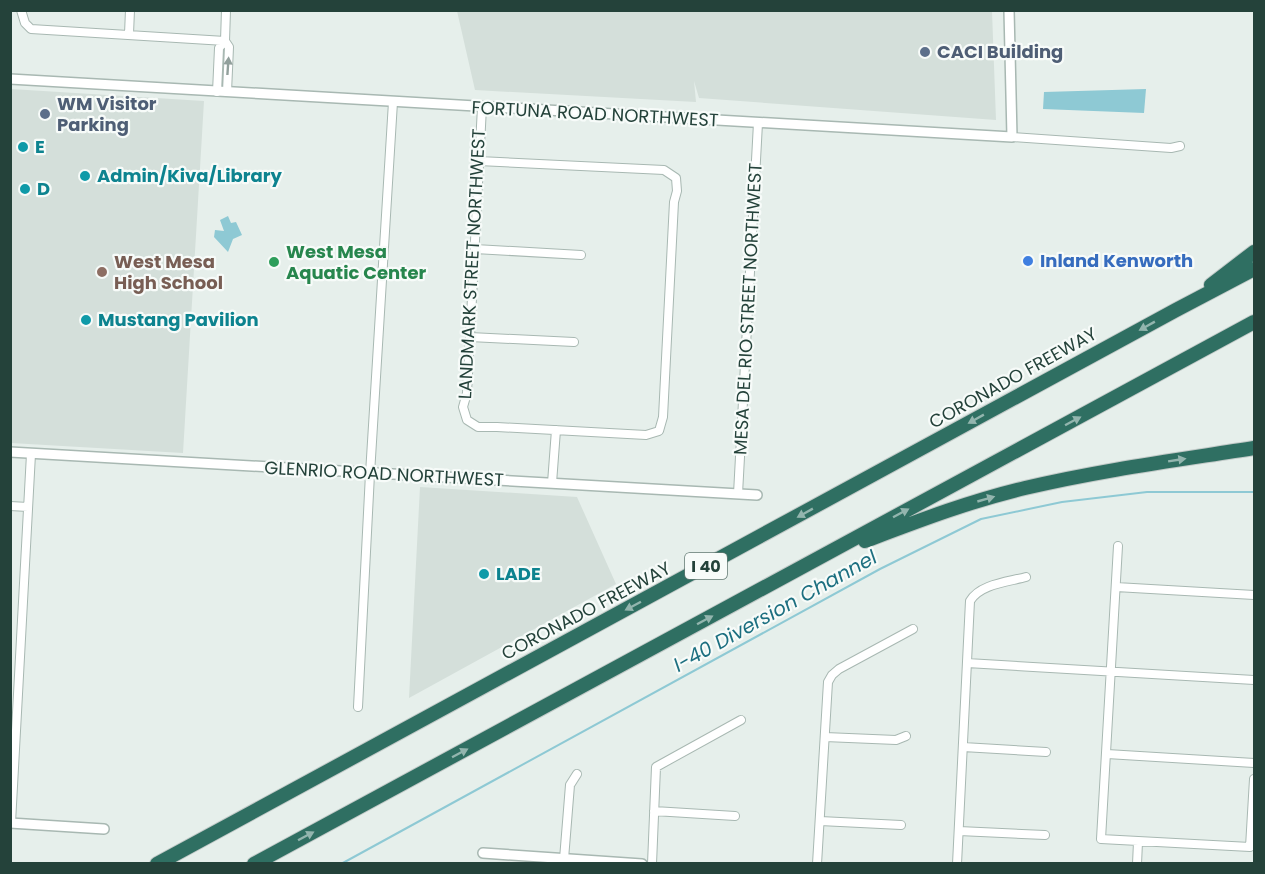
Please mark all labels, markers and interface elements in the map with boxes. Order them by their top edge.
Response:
place label: CACI Building [937,39,1063,64]
marker: CACI Building [918,45,932,59]
one-way arrow [224,56,233,75]
place label: WM Visitor Parking [57,91,157,137]
street label: FORTUNA ROAD NORTHWEST [471,95,719,132]
marker: WM Visitor Parking [38,107,52,121]
street label: LANDMARK STREET NORTHWEST [452,128,491,400]
place label: E [35,134,45,159]
marker: E [16,140,30,154]
street label: MESA DEL RIO STREET NORTHWEST [727,162,768,456]
place label: Admin/Kiva/Library [97,163,282,188]
marker: Admin/Kiva/Library [78,169,92,183]
place label: D [37,176,50,201]
marker: D [18,182,32,196]
place label: West Mesa Aquatic Center [286,239,426,285]
place label: Inland Kenworth [1040,248,1193,273]
place label: West Mesa High School [114,249,223,295]
marker: Inland Kenworth [1021,254,1035,268]
marker: West Mesa Aquatic Center [267,255,281,269]
marker: West Mesa High School [95,265,109,279]
place label: Mustang Pavilion [98,307,259,332]
marker: Mustang Pavilion [79,313,93,327]
street label: CORONADO FREEWAY [924,321,1102,434]
one-way arrow [1138,321,1155,331]
one-way arrow [967,414,984,424]
one-way arrow [1065,416,1082,426]
street label: GLENRIO ROAD NORTHWEST [264,455,505,492]
one-way arrow [1168,455,1187,464]
one-way arrow [978,494,996,503]
one-way arrow [796,508,813,518]
one-way arrow [893,508,910,518]
water label: I-40 Diversion Channel [668,543,882,679]
road number: I 40 [685,553,727,579]
street label: CORONADO FREEWAY [497,555,675,666]
place label: LADE [496,561,541,586]
marker: LADE [477,567,491,581]
one-way arrow [625,601,642,611]
one-way arrow [697,615,714,625]
one-way arrow [451,748,468,757]
one-way arrow [298,831,315,841]

